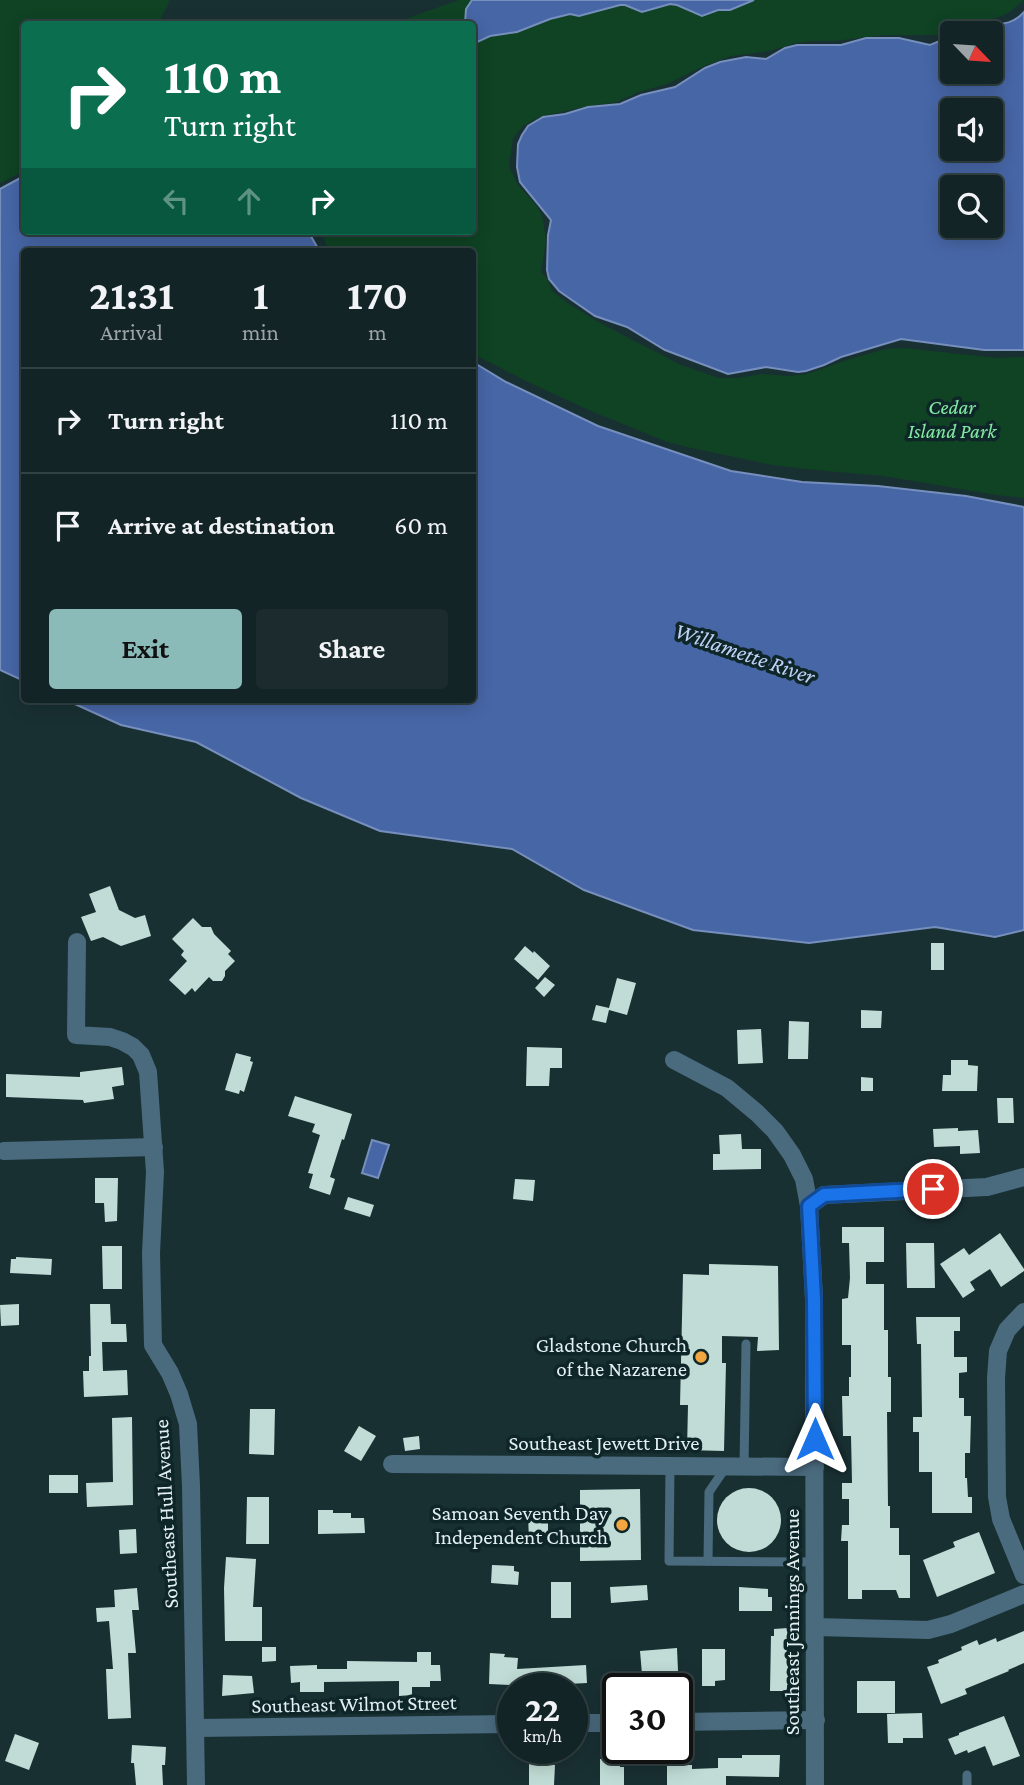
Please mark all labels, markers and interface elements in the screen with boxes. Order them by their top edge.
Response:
north arrow [940,21,1003,84]
map controls [940,21,1003,238]
icon: right [49,49,140,140]
text: 110 m [164,49,281,104]
button: sound [940,98,1003,161]
text: Turn right [164,107,296,143]
button: search [940,175,1003,238]
icon: left [157,182,195,220]
icon: ahead [230,182,268,220]
icon: right [303,182,341,220]
text: 21:31 [89,271,174,318]
text: 1 [253,271,268,318]
text: 170 [347,271,408,318]
text: Arrival [100,319,163,345]
text: min [242,319,279,345]
text: m [368,319,387,345]
park label: Cedar Island Park [908,395,997,443]
icon: right [49,402,87,440]
text: Turn right [108,406,224,435]
text: 110 m [390,406,448,435]
icon: arrive [49,507,87,545]
text: Arrive at destination [108,511,335,540]
text: 60 m [394,511,448,540]
button: Exit [49,609,242,689]
button: Share [256,609,448,689]
water label: Willamette River [672,617,819,689]
pin [903,1159,963,1219]
icon: arrive [914,1170,952,1208]
place label: Gladstone Church of the Nazarene [536,1333,687,1381]
marker: Gladstone Church of the Nazarene [693,1349,709,1365]
position arrow [778,1402,852,1476]
street label: Southeast Hull Avenue [149,1419,183,1609]
street label: Southeast Jewett Drive [508,1431,700,1455]
place label: Samoan Seventh Day Independent Church [432,1501,608,1549]
street label: Southeast Jennings Avenue [780,1509,804,1735]
marker: Samoan Seventh Day Independent Church [614,1517,630,1533]
speed limit sign: 30 [602,1673,693,1764]
street label: Southeast Wilmot Street [251,1690,458,1718]
text: 22 [525,1690,560,1729]
text: km/h [523,1726,562,1746]

